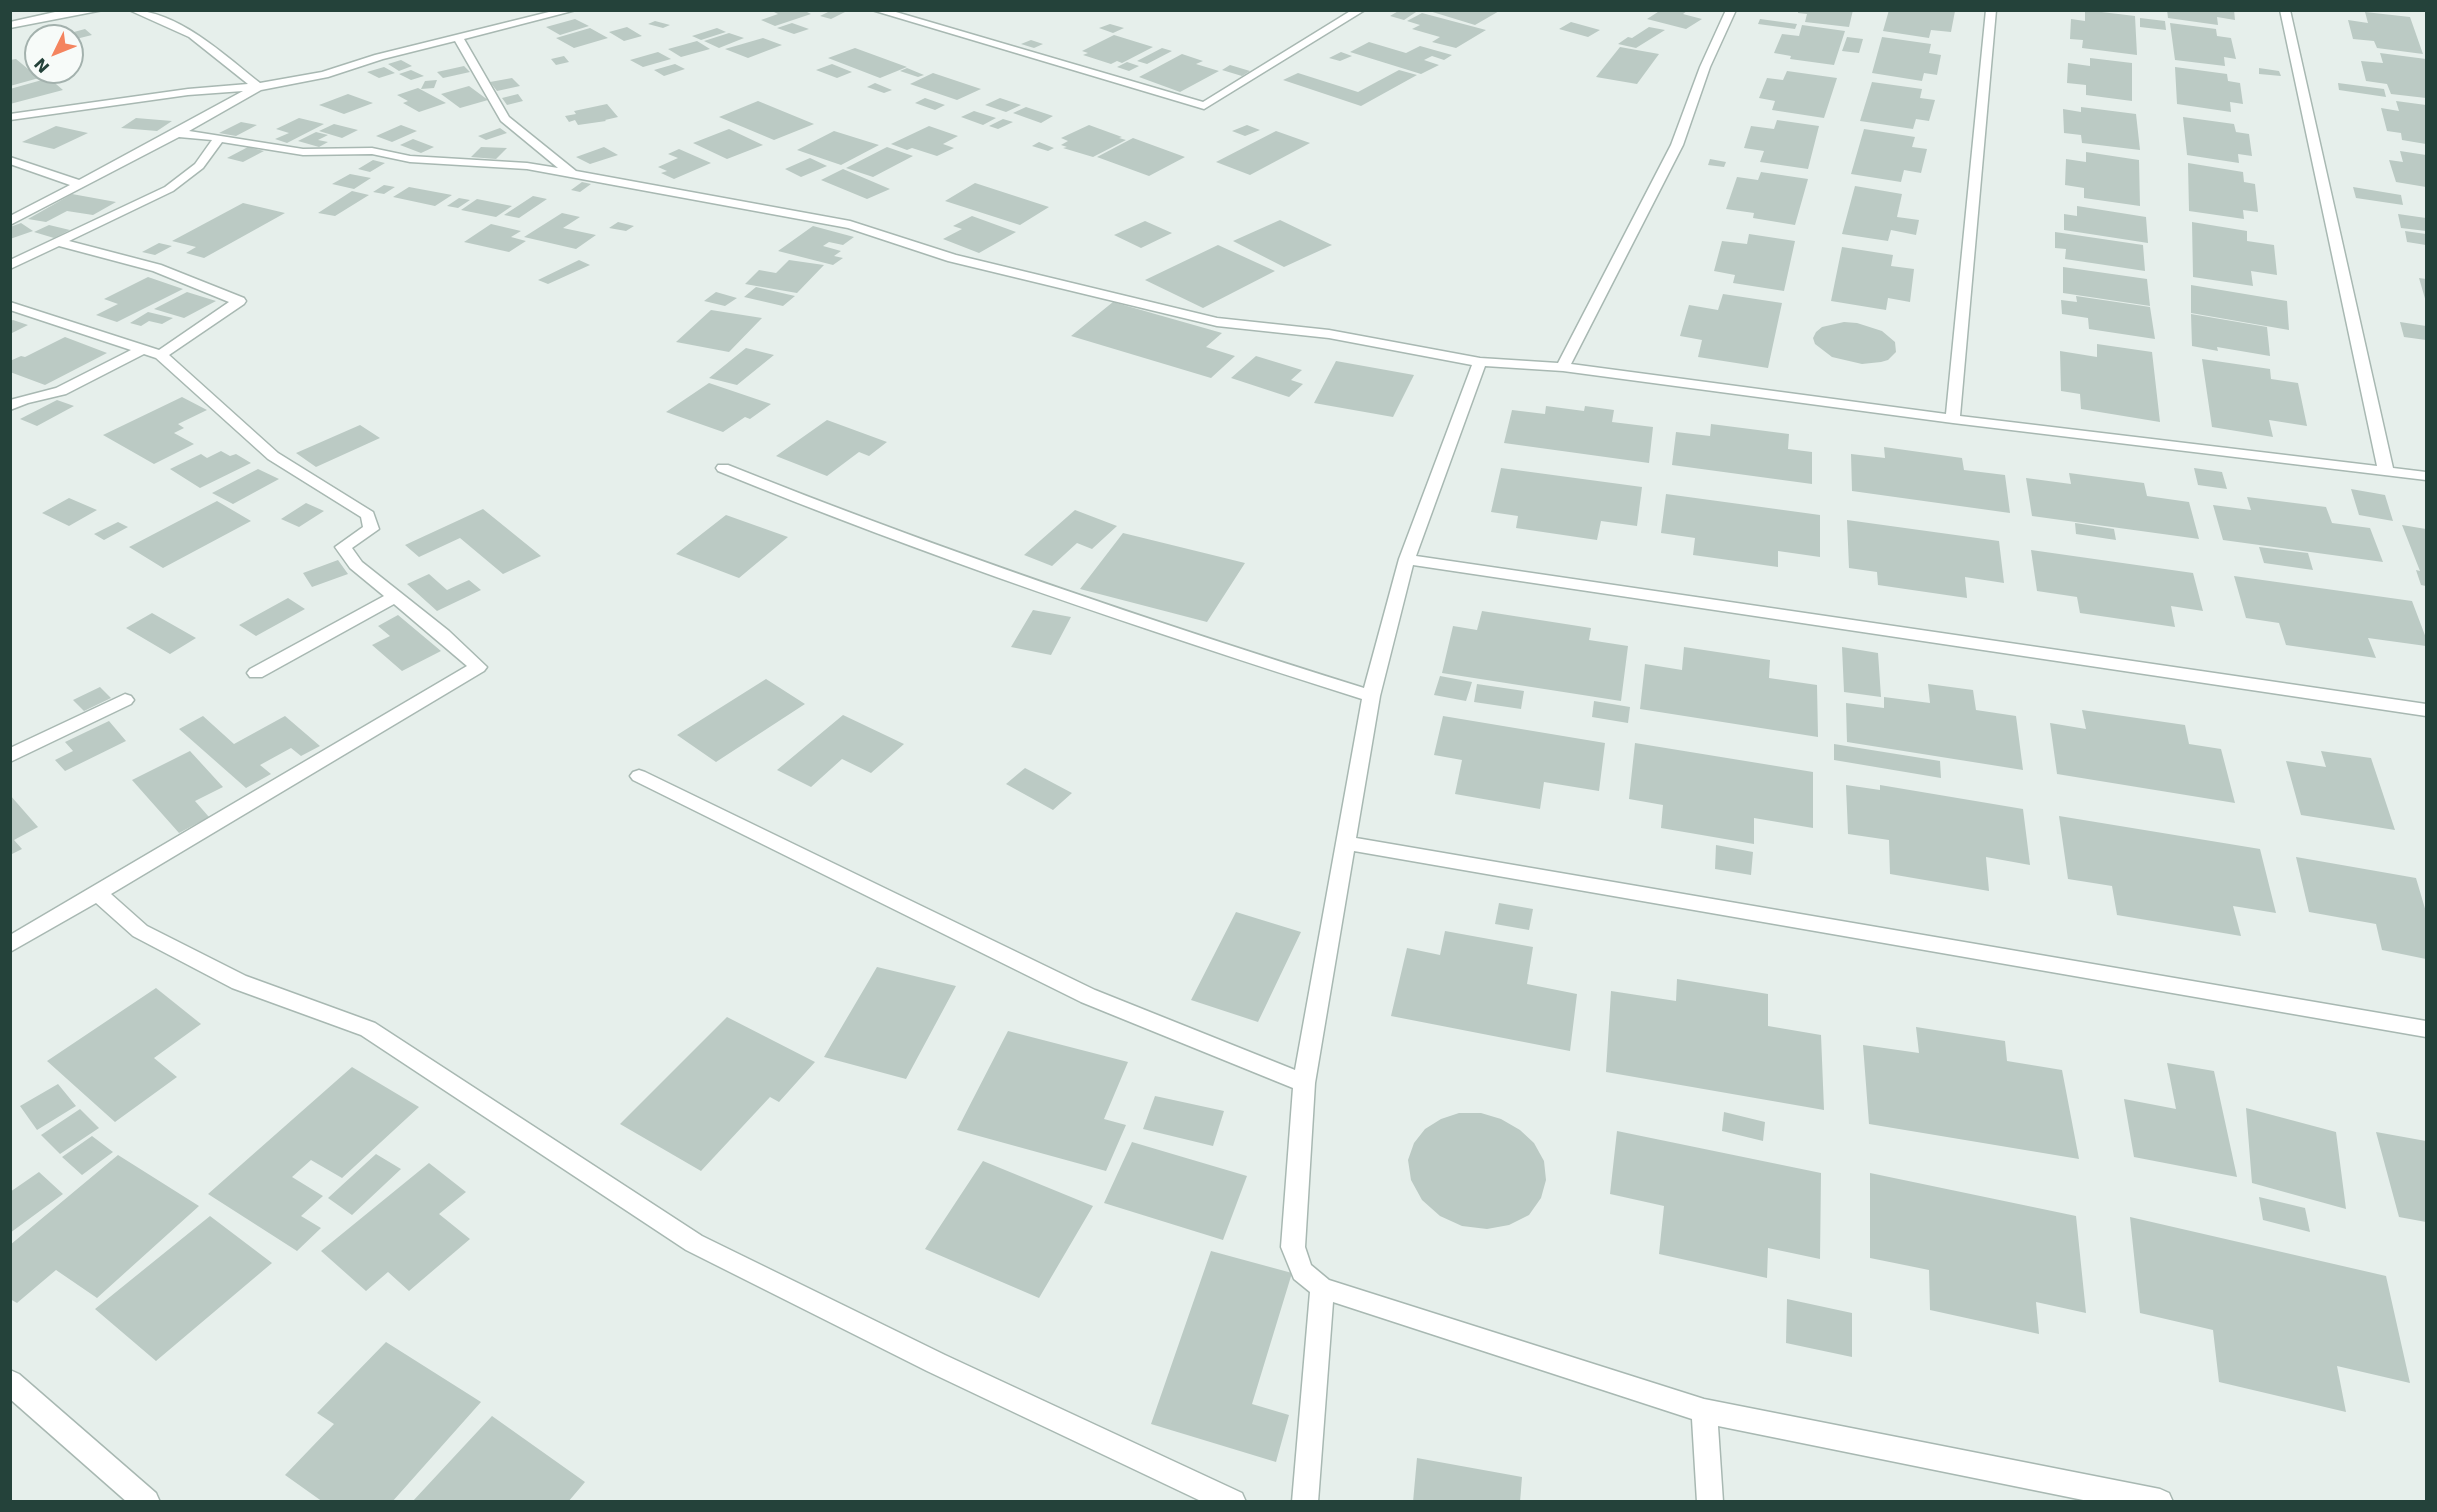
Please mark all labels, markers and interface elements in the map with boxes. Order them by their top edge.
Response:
north arrow [24,24,84,84]
text: N [30,54,53,77]

